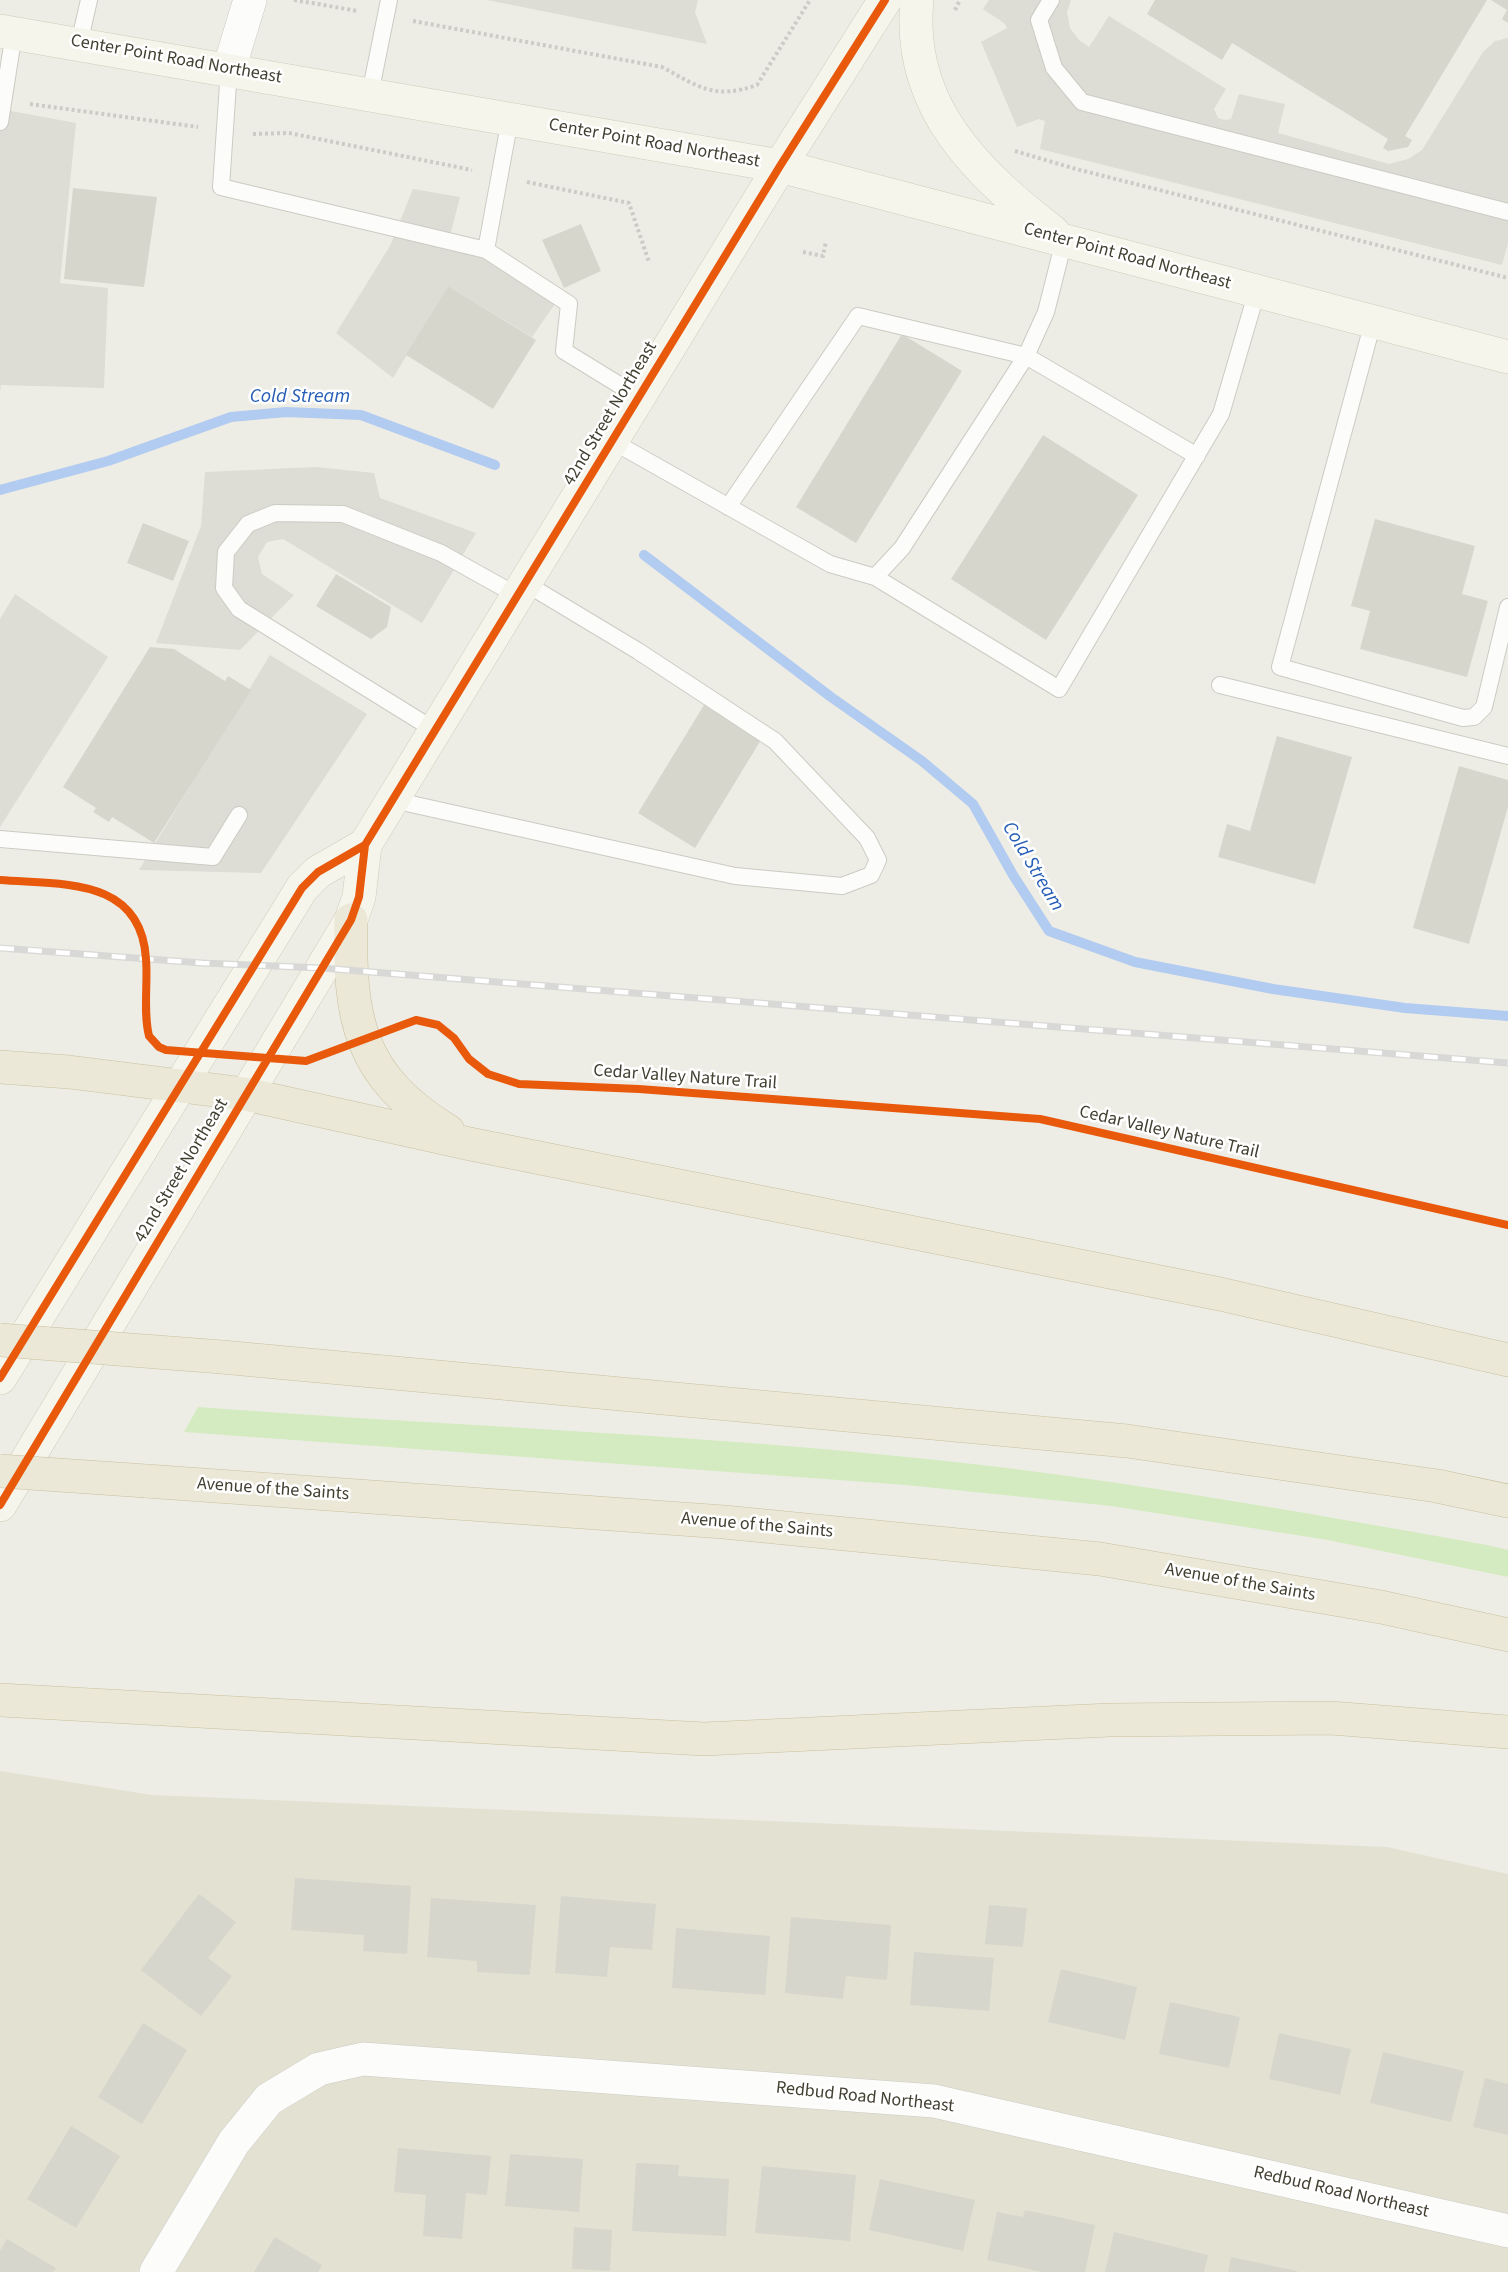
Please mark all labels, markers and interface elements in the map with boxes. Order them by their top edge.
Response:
street label: Center Point Road Northeast [69,31,283,89]
street label: Center Point Road Northeast [547,115,761,173]
street label: Center Point Road Northeast [1021,219,1233,295]
street label: 42nd Street Northeast [559,338,663,490]
water label: Cold Stream [250,386,350,410]
water label: Cold Stream [996,818,1068,916]
street label: Cedar Valley Nature Trail [593,1061,777,1095]
street label: 42nd Street Northeast [130,1095,234,1247]
street label: Cedar Valley Nature Trail [1077,1102,1261,1164]
street label: Avenue of the Saints [196,1474,350,1506]
street label: Avenue of the Saints [680,1509,834,1543]
street label: Avenue of the Saints [1163,1559,1317,1607]
street label: Redbud Road Northeast [775,2078,955,2118]
street label: Redbud Road Northeast [1251,2162,1431,2224]

